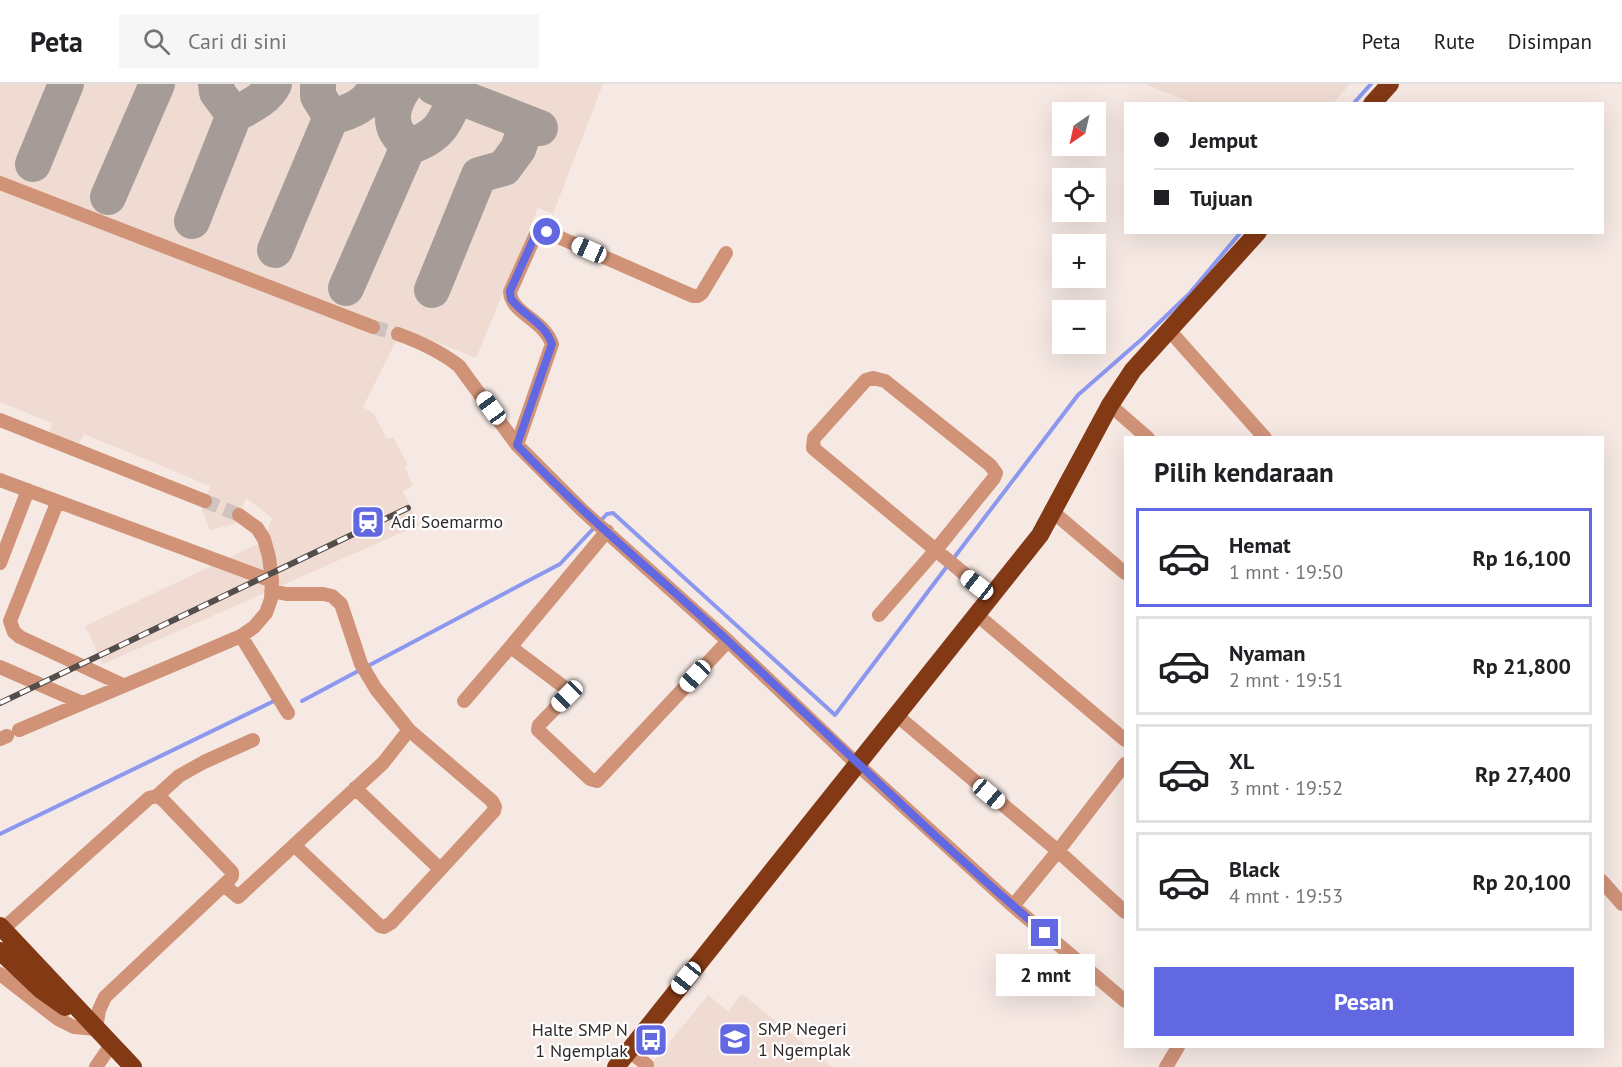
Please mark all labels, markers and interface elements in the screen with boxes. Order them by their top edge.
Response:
search box [119,14,539,68]
text: Peta [30,23,83,60]
icon: search [140,25,173,58]
text: Cari di sini [188,27,287,55]
text: Peta [1361,28,1401,55]
text: Rute [1434,28,1475,55]
text: Disimpan [1508,28,1592,55]
north arrow [1052,102,1106,156]
map controls [1052,102,1106,354]
text: Jemput [1190,126,1258,154]
button: locate [1052,168,1106,222]
text: Tujuan [1190,184,1253,212]
route start [533,218,560,245]
car [569,234,609,266]
button: + [1052,234,1106,288]
button: − [1052,300,1106,354]
car [473,388,509,428]
text: Pilih kendaraan [1154,455,1334,489]
station icon: Adi Soemarmo [350,504,386,540]
place label: Adi Soemarmo [391,510,503,533]
icon: car [1157,531,1211,585]
text: Hemat [1229,531,1291,559]
text: Rp 16,100 [1472,544,1571,572]
text: 1 mnt · 19:50 [1229,559,1343,585]
car [957,567,997,603]
icon: car [1157,639,1211,693]
text: Nyaman [1229,639,1306,667]
text: Rp 21,800 [1472,652,1571,680]
car [676,657,714,695]
text: 2 mnt · 19:51 [1229,667,1343,693]
car [548,677,586,715]
icon: car [1157,747,1211,801]
text: XL [1229,747,1254,775]
text: Rp 27,400 [1475,760,1571,788]
text: 3 mnt · 19:52 [1229,775,1343,801]
car [969,776,1009,812]
icon: car [1157,855,1211,909]
text: Black [1229,855,1280,883]
text: Rp 20,100 [1472,868,1571,896]
text: 4 mnt · 19:53 [1229,883,1343,909]
route end [1031,919,1058,946]
callout: 2 mnt [996,954,1094,996]
car [668,958,704,998]
text: 2 mnt [1020,962,1071,988]
button: Pesan [1154,967,1574,1036]
place label: SMP Negeri 1 Ngemplak [758,1017,851,1061]
place label: Halte SMP N 1 Ngemplak [532,1018,628,1062]
school or university icon: SMP Negeri 1 Ngemplak [717,1021,753,1057]
bus stop icon: Halte SMP N 1 Ngemplak [633,1022,669,1058]

